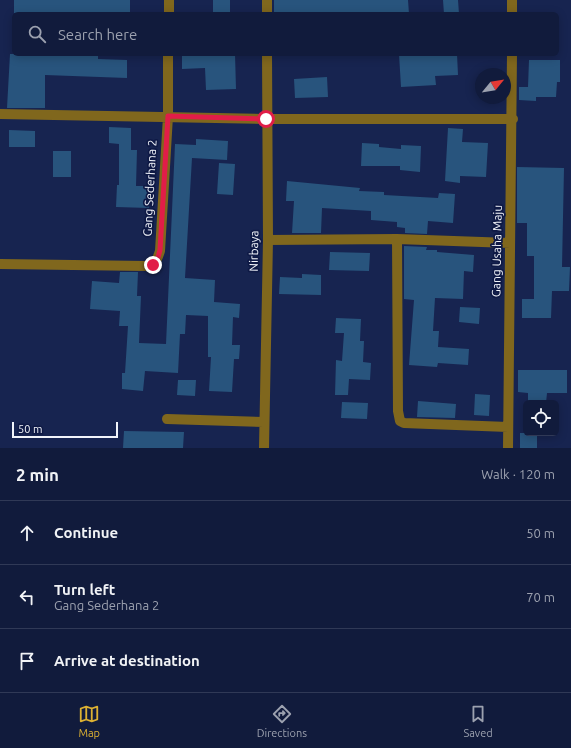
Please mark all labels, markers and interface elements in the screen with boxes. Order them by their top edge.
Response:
search box [12,12,559,56]
icon: search [26,23,48,45]
text: Search here [58,26,137,43]
north arrow [475,68,511,104]
route start [257,110,275,128]
street label: Gang Sederhana 2 [140,139,159,237]
street label: Gang Usaha Maju [489,205,504,297]
street label: Nirbaya [247,230,260,272]
route end [144,256,162,274]
map controls [523,400,559,436]
button: locate [523,400,559,436]
scale bar [12,420,118,439]
text: 50 m [18,423,42,435]
text: 2 min [16,465,59,484]
text: Walk · 120 m [481,467,555,481]
icon: ahead [16,522,38,544]
text: Continue [54,524,118,541]
text: 50 m [526,526,555,540]
text: Turn left [54,581,115,598]
icon: left [16,586,38,608]
text: 70 m [526,590,555,604]
text: Gang Sederhana 2 [54,598,159,612]
icon: arrive [16,650,38,672]
text: Arrive at destination [54,652,200,669]
tab: Map [78,703,100,739]
tab: Directions [257,703,307,739]
tab: Saved [463,703,493,739]

